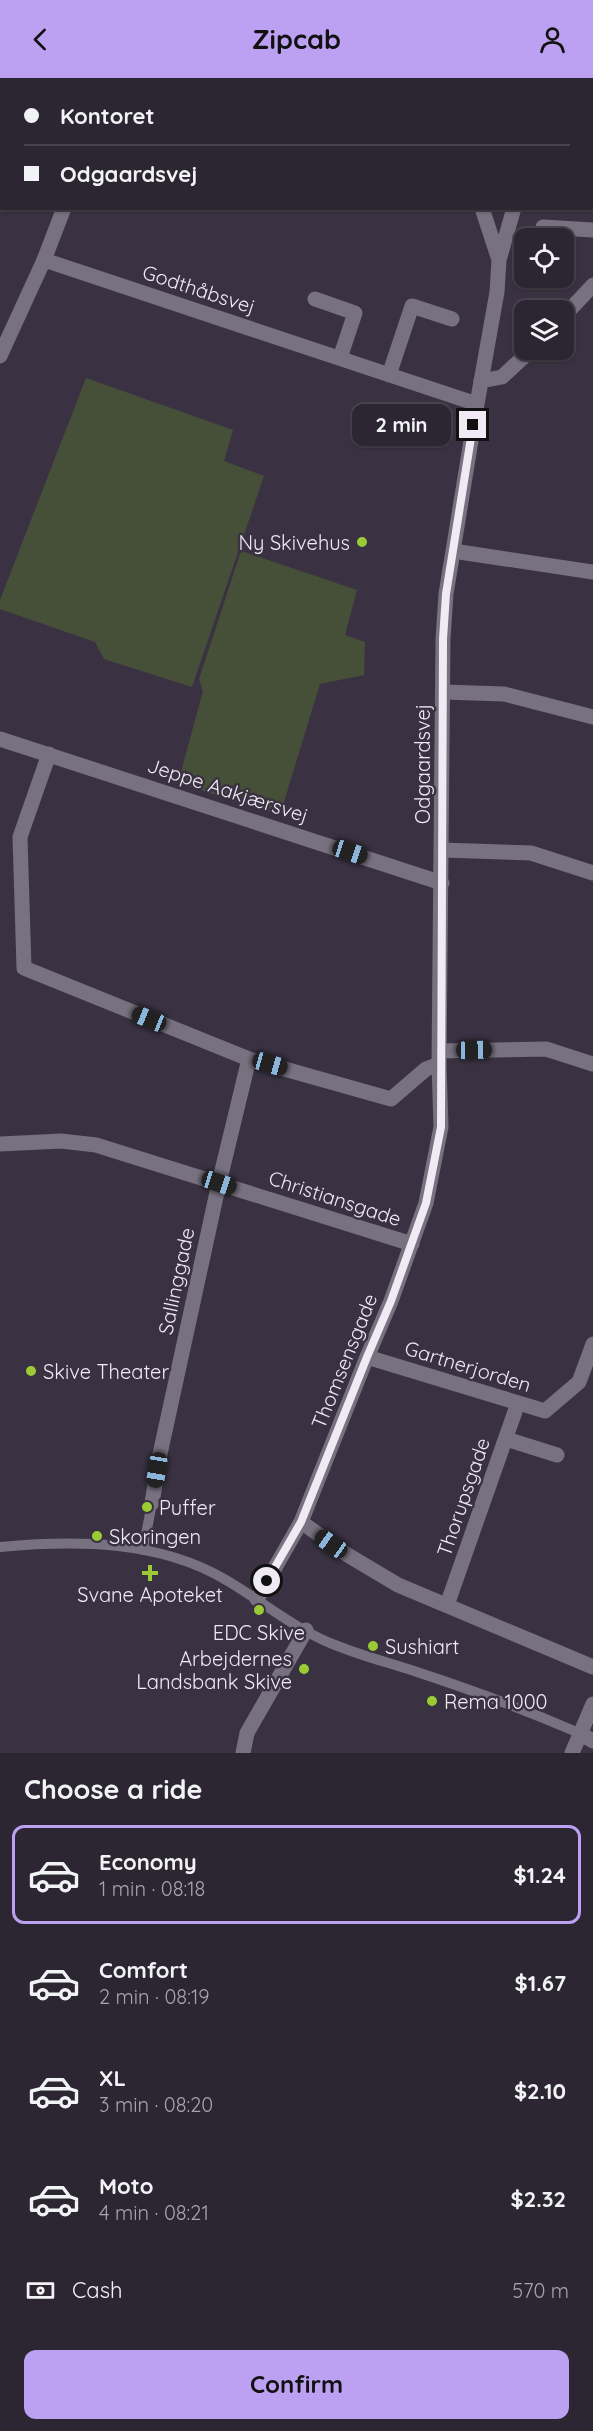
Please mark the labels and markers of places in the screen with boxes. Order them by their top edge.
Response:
place label: Ny Skivehus [239,530,350,555]
marker: Ny Skivehus [355,535,369,549]
place label: Skive Theater [43,1359,169,1384]
marker: Skive Theater [24,1364,38,1378]
place label: Puffer [159,1495,216,1520]
marker: Puffer [140,1500,154,1514]
place label: Skoringen [109,1524,201,1549]
marker: Skoringen [90,1529,104,1543]
marker: Svane Apoteket [143,1566,157,1580]
place label: Svane Apoteket [77,1582,223,1607]
marker: EDC Skive [252,1603,266,1617]
place label: EDC Skive [213,1620,305,1645]
place label: Sushiart [385,1634,459,1659]
marker: Sushiart [366,1639,380,1653]
place label: Arbejdernes Landsbank Skive [136,1646,292,1694]
marker: Arbejdernes Landsbank Skive [297,1662,311,1676]
place label: Rema 1000 [444,1689,548,1714]
marker: Rema 1000 [425,1694,439,1708]

